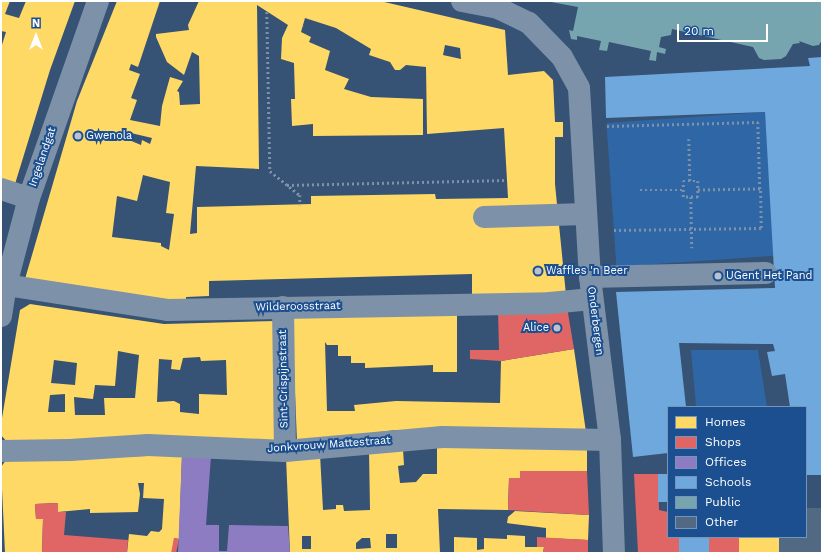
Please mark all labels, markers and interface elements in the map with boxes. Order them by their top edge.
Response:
north arrow [16,16,56,56]
scale bar [679,16,770,42]
text: N [32,17,40,30]
text: 20 m [684,24,714,38]
street label: Ingelandgat [27,126,59,188]
place label: Gwenola [86,129,132,143]
marker: Gwenola [73,131,83,141]
place label: Waffles 'n Beer [546,264,628,278]
marker: Waffles 'n Beer [533,266,543,276]
place label: UGent Het Pand [726,269,812,283]
marker: UGent Het Pand [713,271,723,281]
street label: Onderbergen [584,286,606,356]
street label: Wilderoosstraat [255,300,341,314]
place label: Alice [523,321,549,335]
marker: Alice [552,323,562,333]
street label: Sint-Crispijnstraat [277,330,291,428]
legend [667,406,807,538]
text: Homes [705,415,746,429]
street label: Jonkvrouw Mattestraat [267,434,391,456]
text: Shops [705,435,741,449]
text: Offices [705,455,747,469]
text: Schools [705,475,751,489]
text: Public [705,495,741,509]
text: Other [705,515,738,529]

